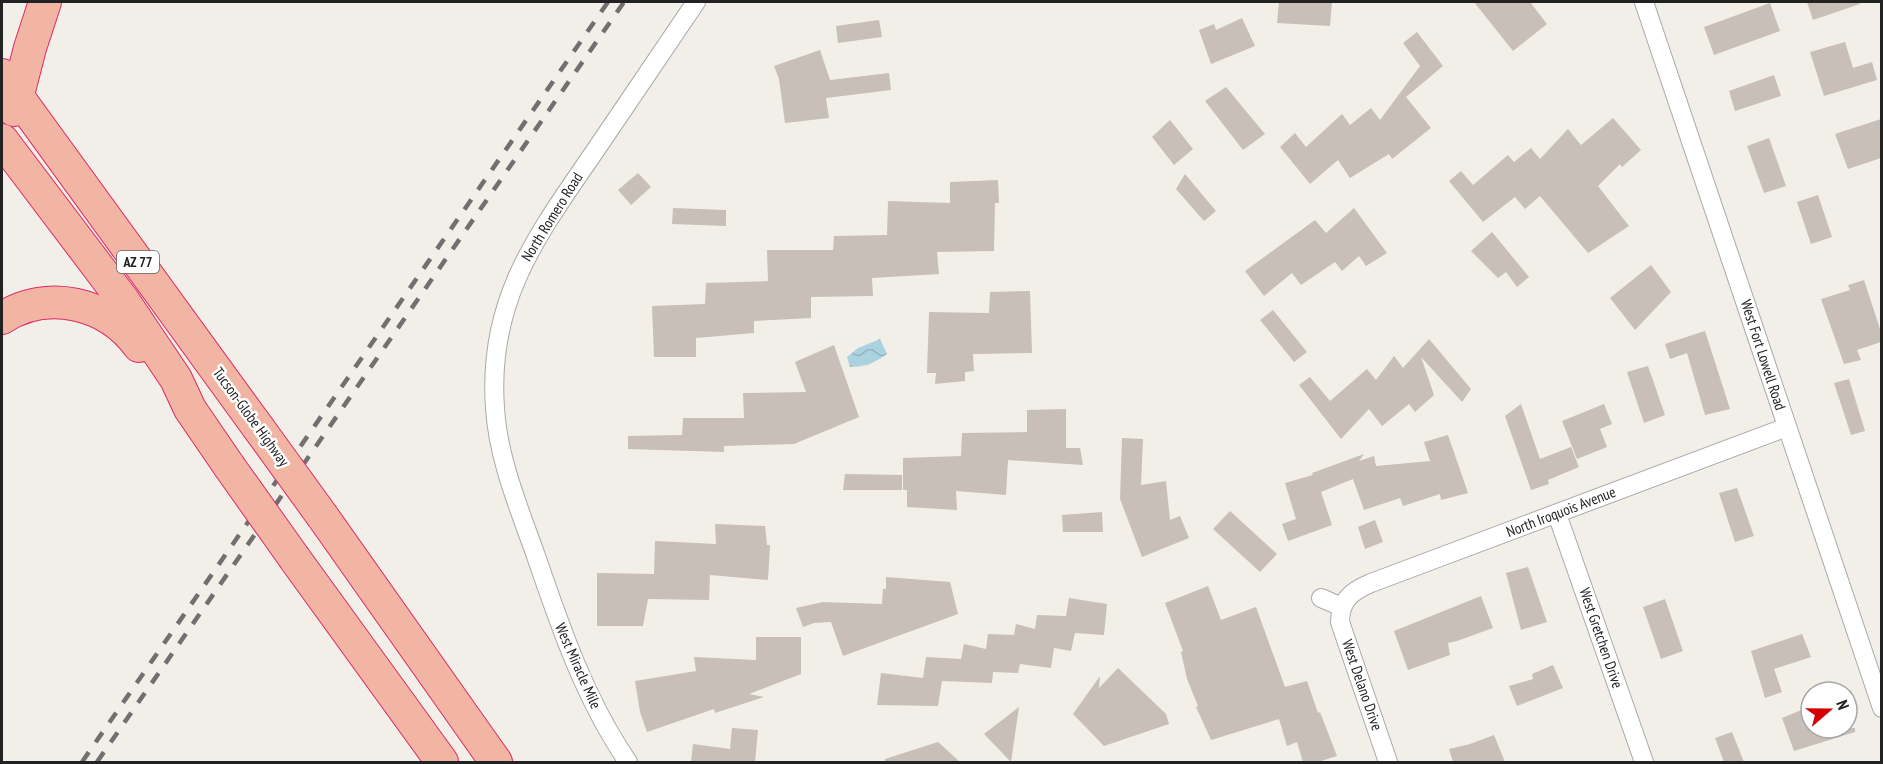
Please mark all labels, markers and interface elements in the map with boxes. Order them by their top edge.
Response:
street label: North Romero Road [517,169,586,265]
road number: AZ 77 [117,251,159,273]
street label: West Fort Lowell Road [1737,297,1790,413]
street label: Tucson-Globe Highway [209,363,294,470]
street label: North Iroquois Avenue [1503,482,1618,541]
street label: West Gretchen Drive [1575,585,1628,691]
street label: West Miracle Mile [551,620,606,712]
street label: West Delano Drive [1338,637,1387,733]
north arrow [1799,680,1859,740]
text: N [1832,697,1854,712]

